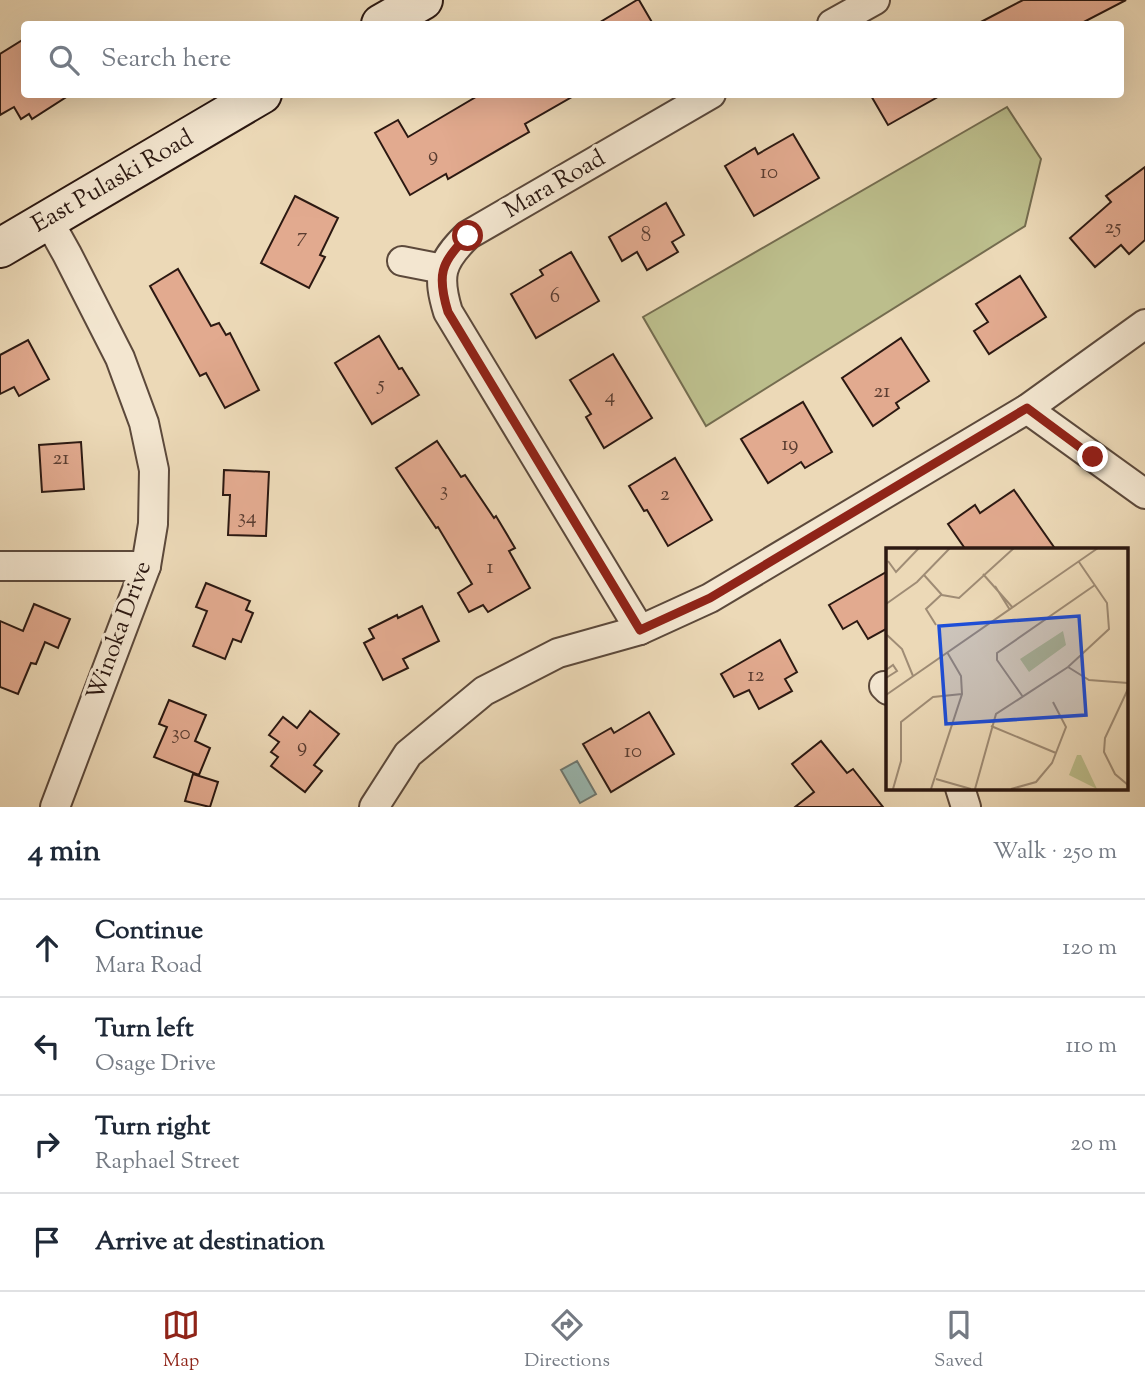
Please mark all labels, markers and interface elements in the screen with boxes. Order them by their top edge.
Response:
search box [21,21,1124,98]
icon: search [45,41,83,79]
text: Search here [101,41,231,78]
street label: East Pulaski Road [26,122,200,242]
house number: 9 [428,141,438,171]
street label: Mara Road [498,142,612,228]
house number: 10 [760,158,778,188]
house number: 25 [1104,213,1122,243]
route start [452,220,483,251]
house number: 8 [641,221,651,251]
house number: 7 [297,222,308,252]
house number: 6 [550,282,560,312]
house number: 5 [376,370,385,400]
house number: 21 [874,377,890,407]
house number: 4 [605,382,615,412]
house number: 19 [781,430,799,460]
route end [1077,441,1108,472]
house number: 21 [53,444,69,474]
house number: 3 [440,476,448,506]
house number: 2 [660,480,670,510]
house number: 34 [237,503,257,533]
inset map [886,548,1128,790]
house number: 1 [486,553,494,583]
street label: Winoka Drive [79,557,161,705]
house number: 12 [748,661,765,691]
house number: 30 [171,719,191,749]
house number: 9 [297,732,307,762]
house number: 10 [624,737,642,767]
text: 4 min [28,831,101,874]
text: Walk · 250 m [993,836,1117,869]
text: Continue [95,913,203,950]
icon: ahead [28,929,66,967]
text: 120 m [1062,932,1117,965]
text: Mara Road [95,950,202,983]
text: Turn left [95,1011,194,1048]
icon: left [28,1027,66,1065]
text: 110 m [1066,1030,1117,1063]
text: Osage Drive [95,1048,216,1081]
text: Turn right [95,1109,210,1146]
icon: right [28,1125,66,1163]
text: 20 m [1070,1128,1117,1161]
text: Raphael Street [95,1146,240,1179]
icon: arrive [28,1223,66,1261]
text: Arrive at destination [95,1224,325,1261]
tab: Map [162,1306,200,1375]
tab: Directions [524,1306,610,1375]
tab: Saved [934,1306,983,1375]

